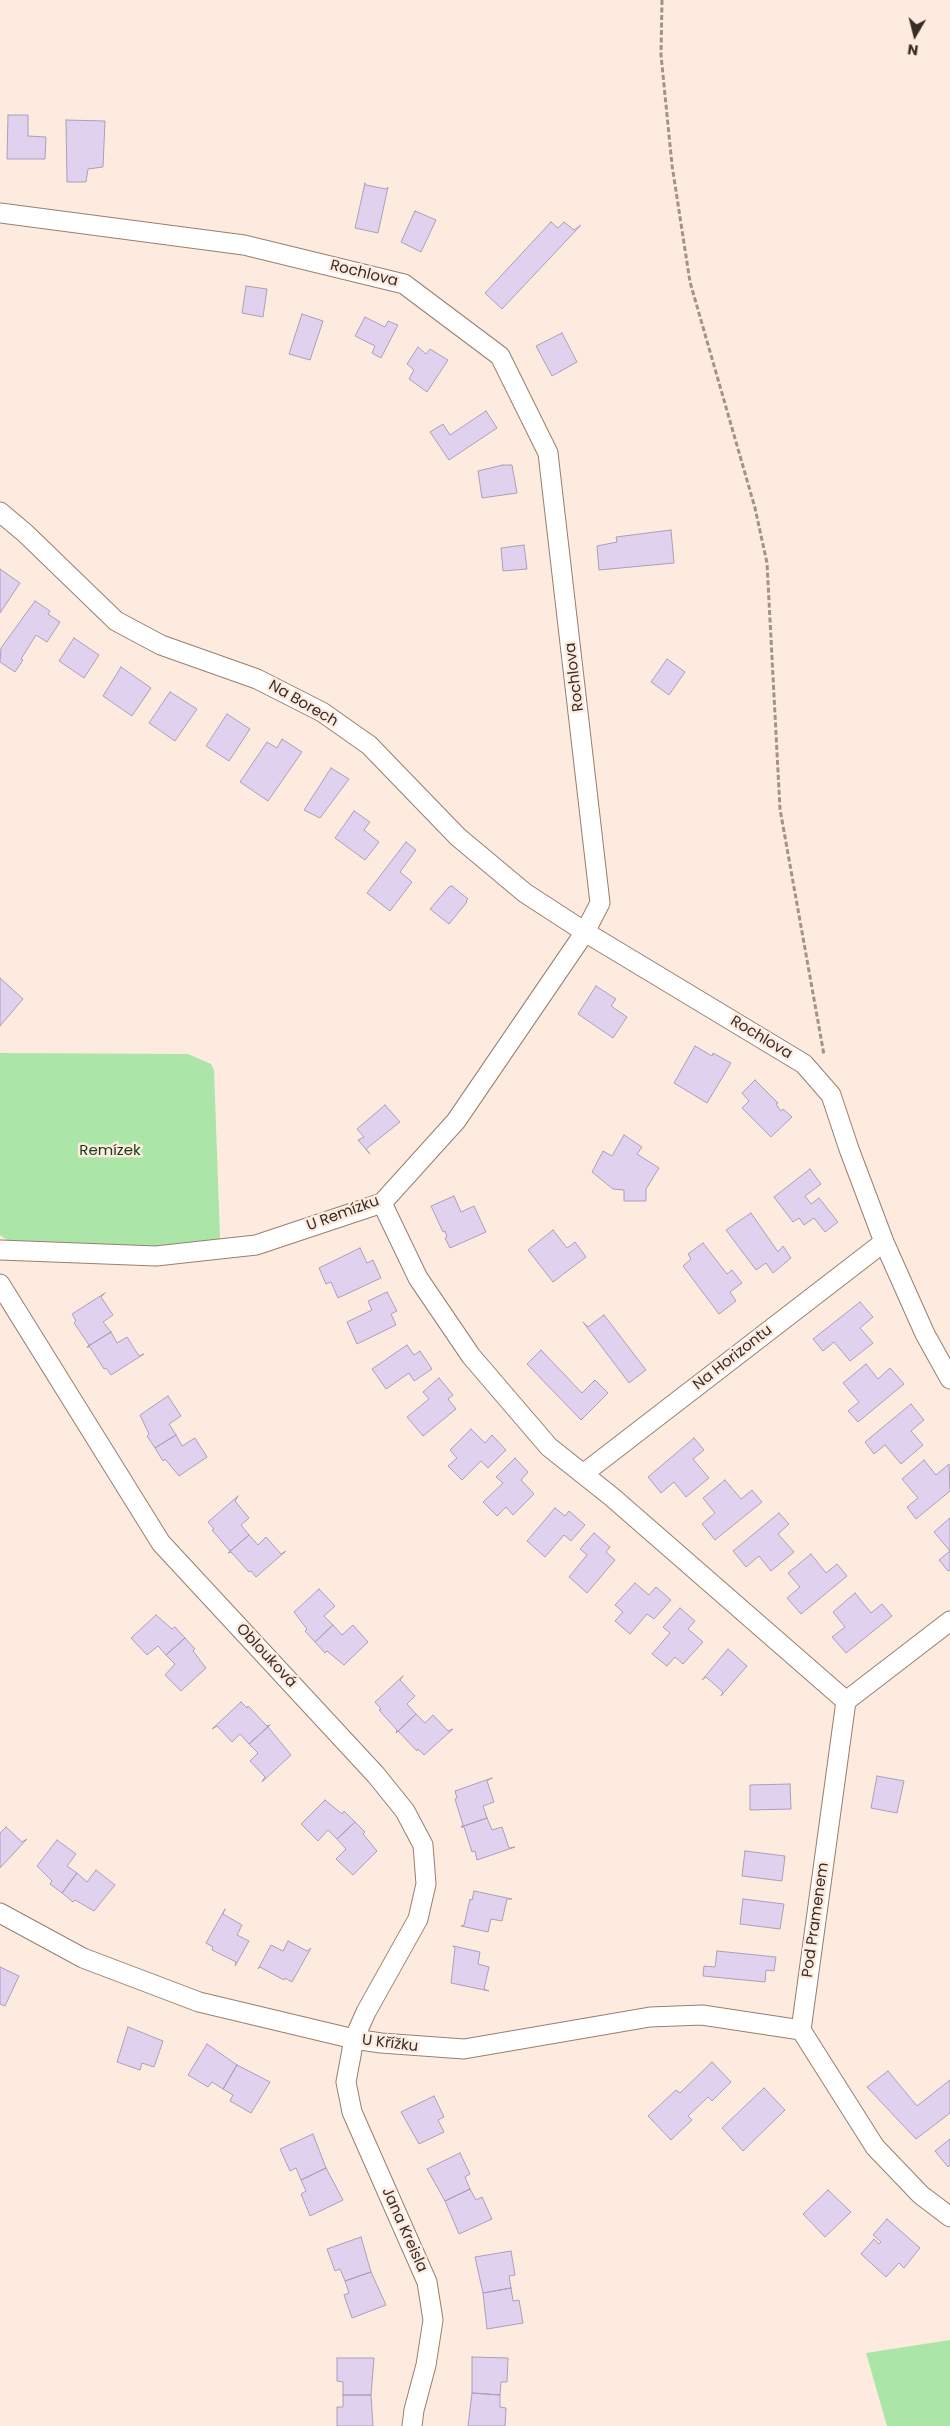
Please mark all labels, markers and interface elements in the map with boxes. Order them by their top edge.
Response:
north arrow [890,10,940,60]
text: N [906,39,920,60]
street label: Rochlova [328,257,400,291]
street label: Rochlova [562,642,588,712]
street label: Na Borech [265,677,341,731]
street label: Rochlova [727,1012,795,1064]
park label: Remízek [79,1142,141,1160]
street label: U Remízku [304,1193,382,1235]
street label: Na Horizontu [690,1322,776,1394]
street label: Oblouková [232,1620,300,1692]
street label: Pod Pramenem [799,1861,833,1979]
street label: U Křížku [361,2032,419,2056]
street label: Jana Kreisla [377,2185,431,2275]

